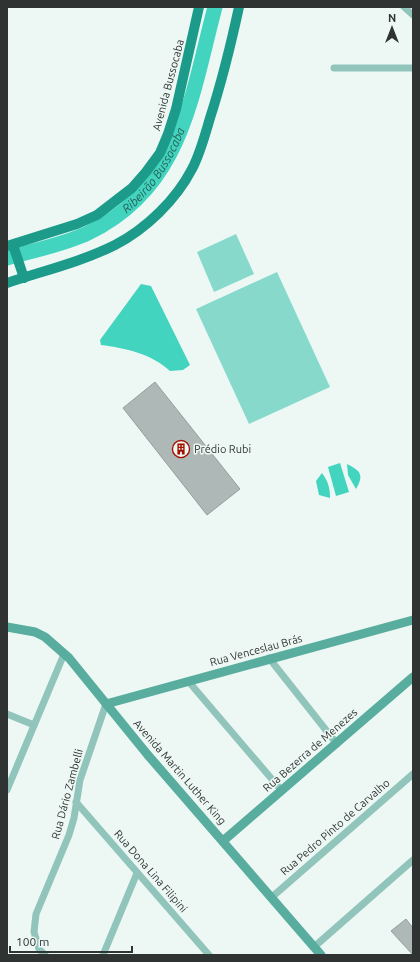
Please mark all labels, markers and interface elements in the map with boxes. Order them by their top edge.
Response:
north arrow [372,8,412,48]
text: N [388,12,396,24]
street label: Avenida Bussocaba [150,38,186,132]
water label: Ribeirão Bussocaba [119,125,187,215]
building icon: Prédio Rubi [171,439,191,459]
place label: Prédio Rubi [194,443,251,455]
street label: Rua Venceslau Brás [209,632,304,668]
street label: Rua Bezerra de Menezes [261,706,360,794]
street label: Avenida Martin Luther King [131,717,229,827]
street label: Rua Dário Zambelli [49,748,85,840]
street label: Rua Pedro Pinto de Carvalho [278,776,392,878]
street label: Rua Dona Lina Filipini [112,828,190,914]
scale bar [10,928,132,954]
text: 100 m [16,935,49,948]

